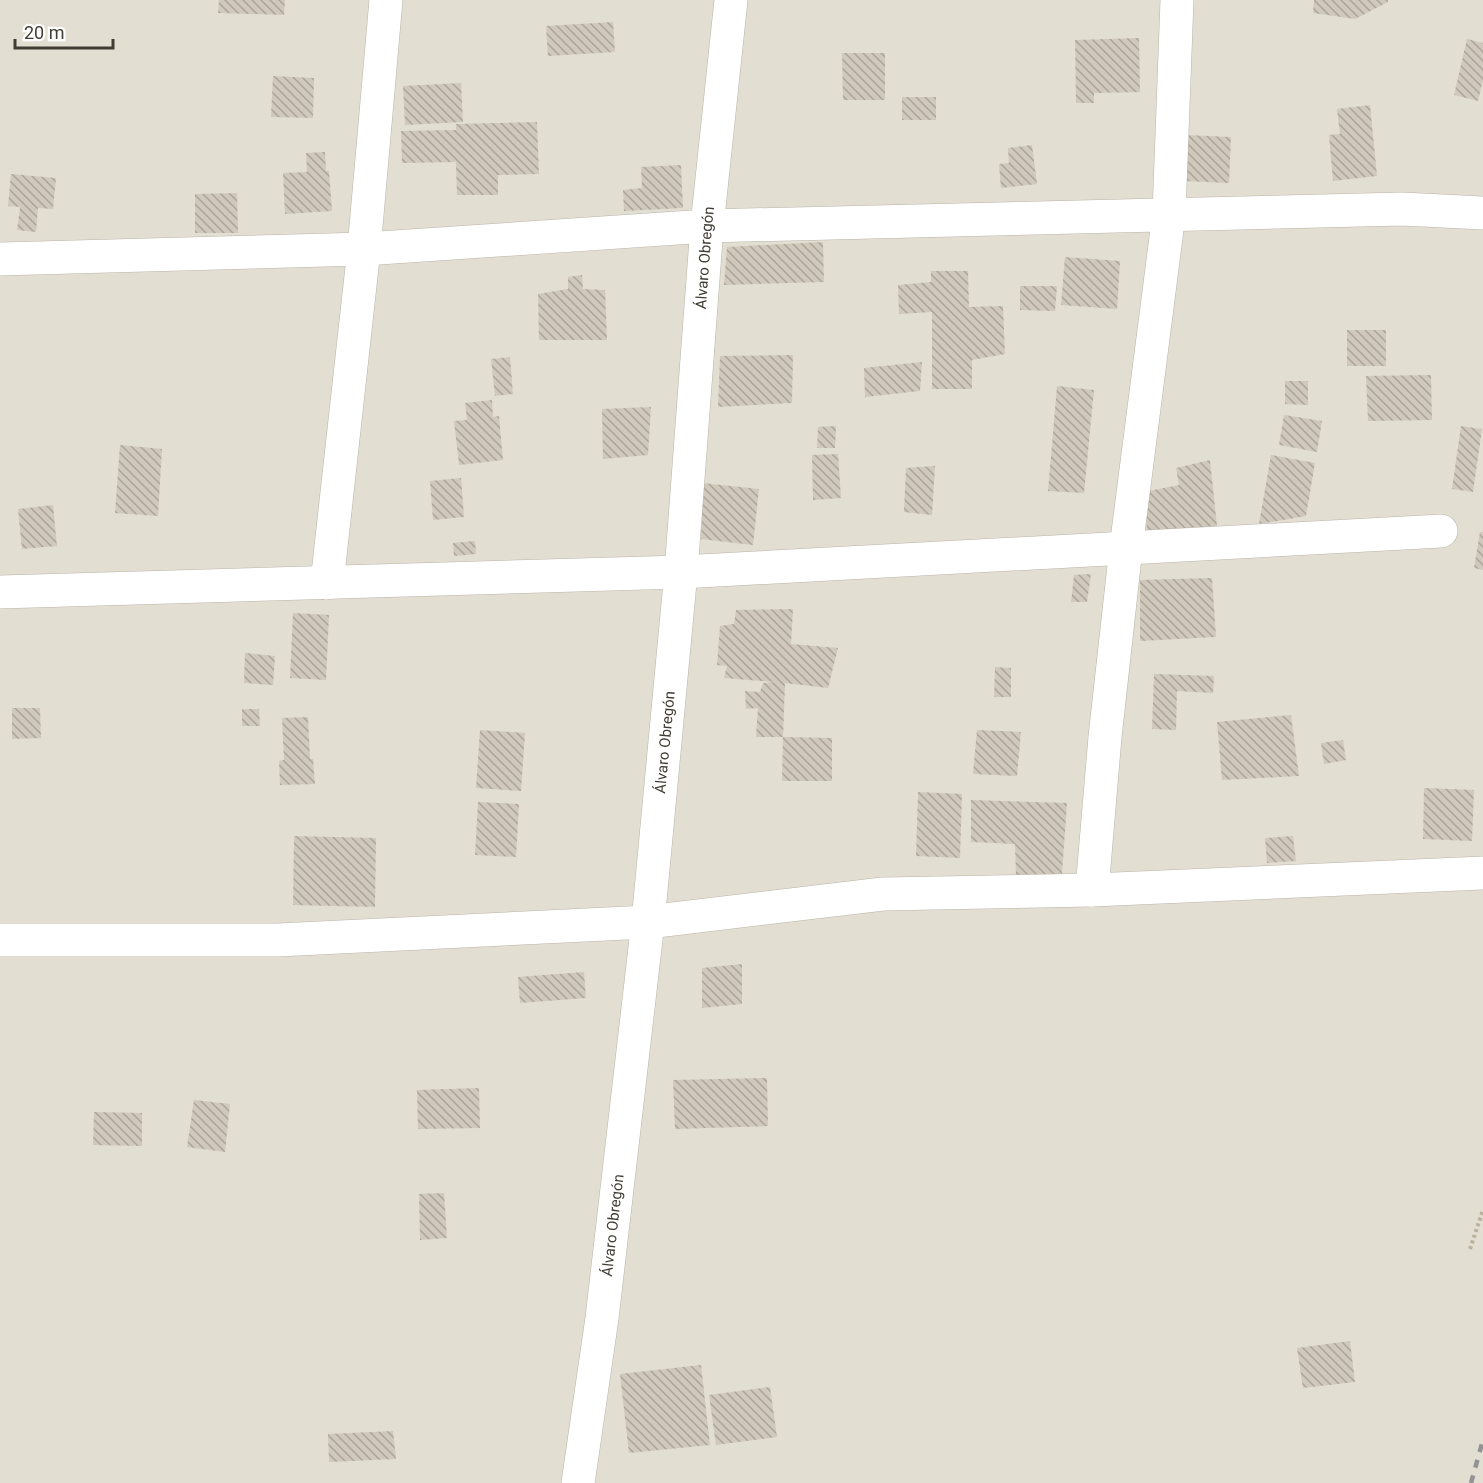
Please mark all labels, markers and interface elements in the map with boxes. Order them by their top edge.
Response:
scale bar [15,12,112,50]
text: 20 m [24,22,64,43]
street label: Álvaro Obregón [692,206,718,310]
street label: Álvaro Obregón [651,690,679,794]
street label: Álvaro Obregón [598,1173,628,1278]

